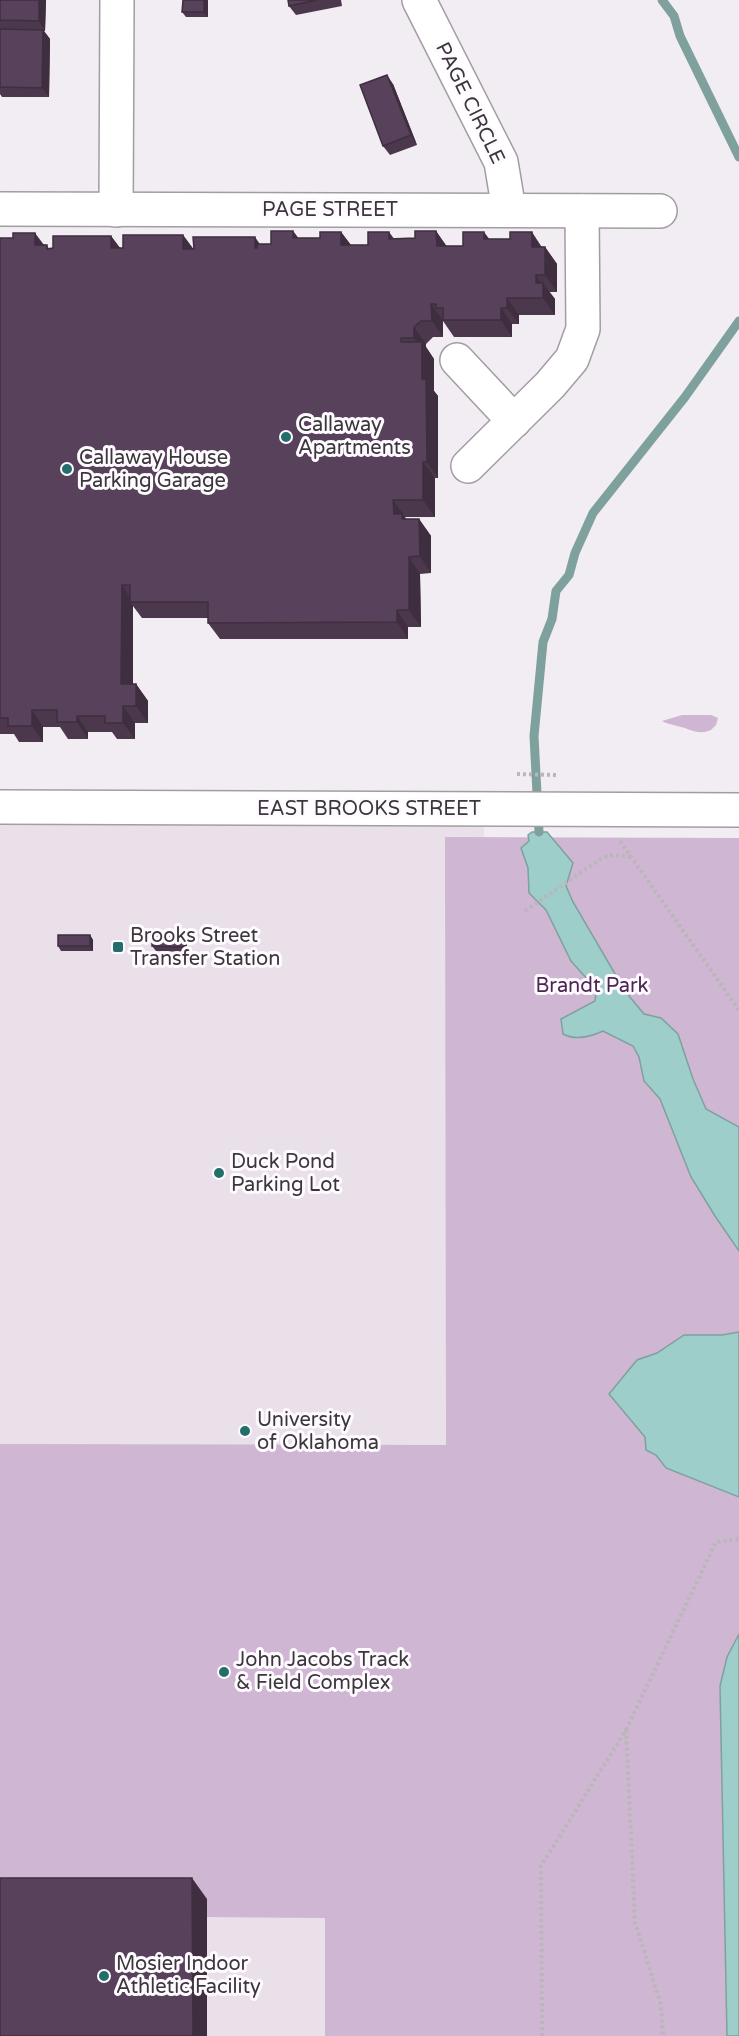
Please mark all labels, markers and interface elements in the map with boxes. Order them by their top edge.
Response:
street label: PAGE CIRCLE [430,38,510,168]
street label: PAGE STREET [262,198,398,222]
place label: Callaway Apartments [298,413,411,460]
marker: Callaway Apartments [279,430,293,444]
place label: Callaway House Parking Garage [79,446,228,493]
marker: Callaway House Parking Garage [60,462,74,476]
street label: EAST BROOKS STREET [257,797,481,821]
place label: Brooks Street Transfer Station [130,924,280,971]
marker: Brooks Street Transfer Station [111,940,125,954]
park label: Brandt Park [536,974,649,998]
place label: Duck Pond Parking Lot [231,1150,340,1197]
marker: Duck Pond Parking Lot [212,1166,226,1180]
place label: University of Oklahoma [257,1408,379,1455]
marker: University of Oklahoma [238,1424,252,1438]
place label: John Jacobs Track & Field Complex [236,1648,409,1695]
marker: John Jacobs Track & Field Complex [217,1665,231,1679]
place label: Mosier Indoor Athletic Facility [116,1952,261,1999]
marker: Mosier Indoor Athletic Facility [97,1969,111,1983]

